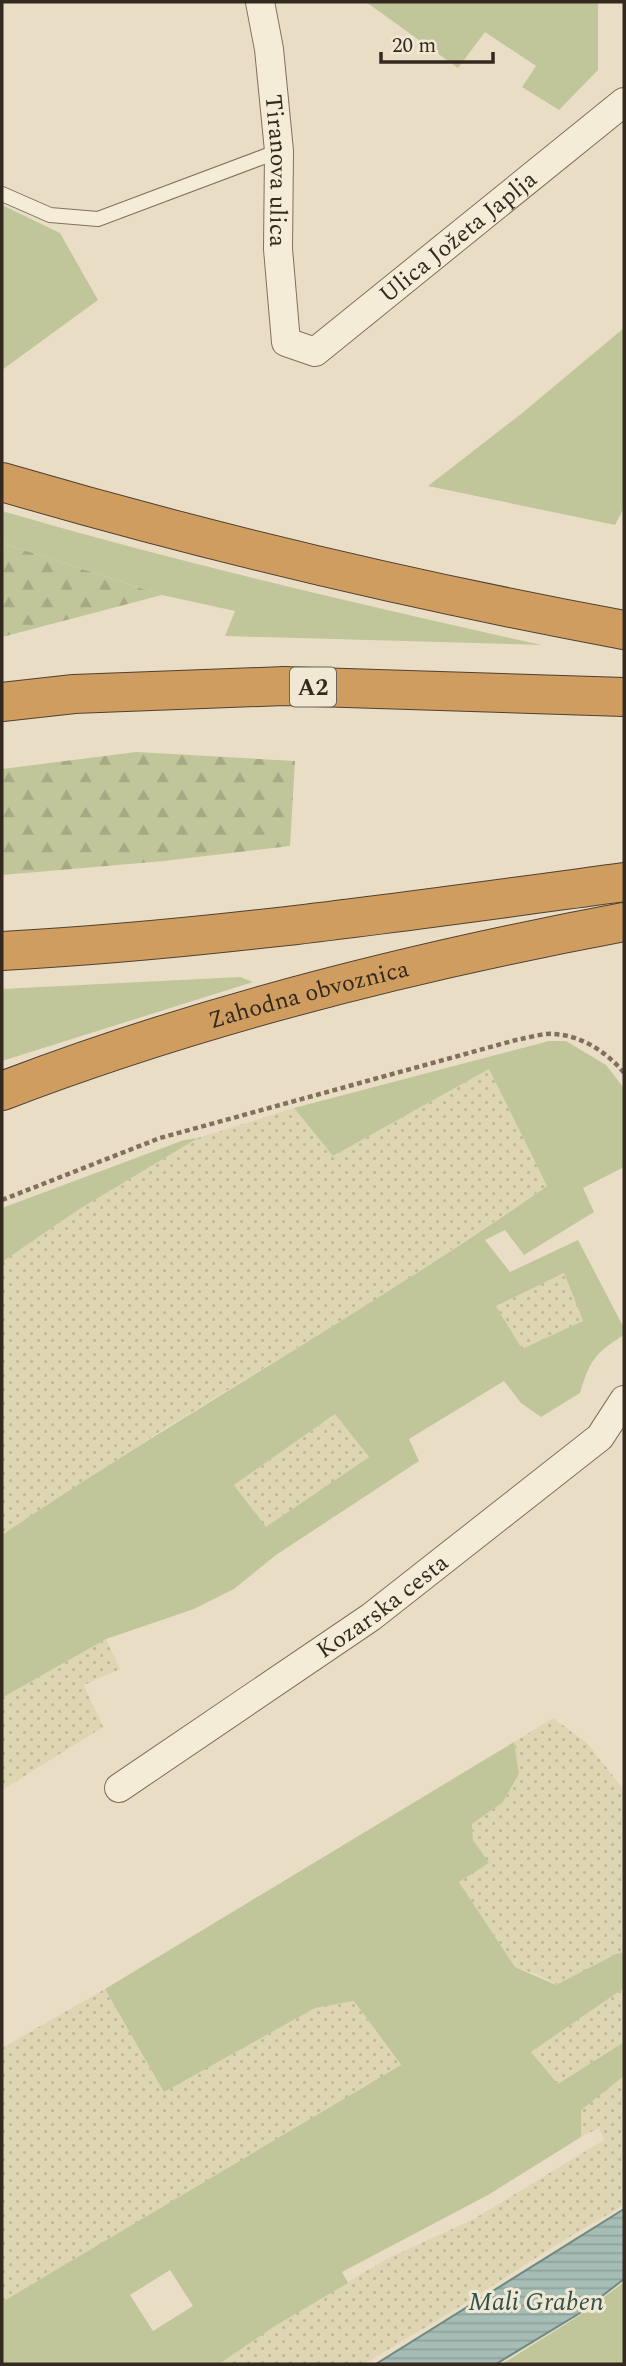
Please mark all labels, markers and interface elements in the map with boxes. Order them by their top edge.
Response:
scale bar [381,21,493,65]
text: 20 m [392,30,436,62]
street label: Tiranova ulica [255,93,296,247]
street label: Ulica Jožeta Japlja [372,162,545,312]
road number: A2 [290,667,336,706]
street label: Zahodna obvoznica [205,951,413,1039]
street label: Kozarska cesta [309,1545,457,1668]
water label: Mali Graben [468,2282,604,2322]

